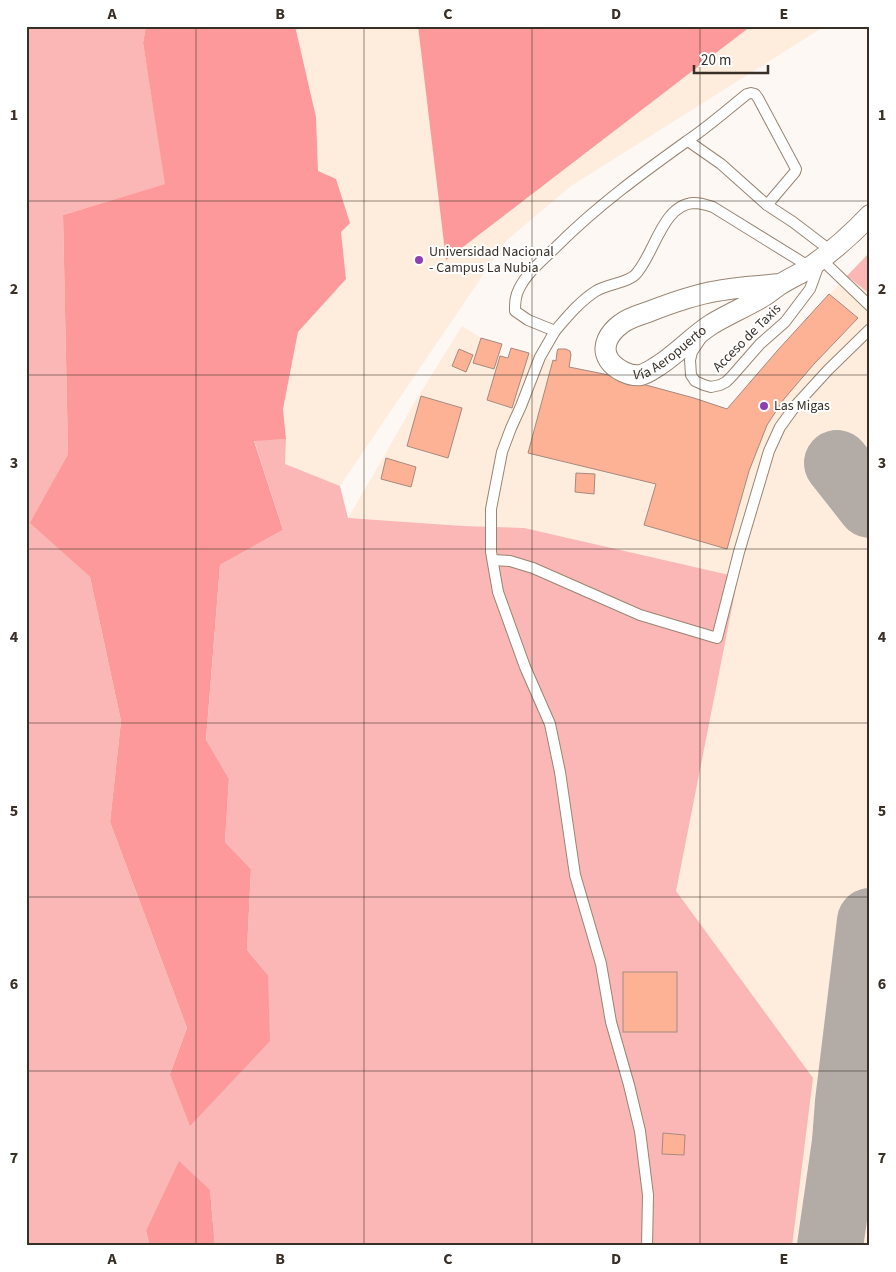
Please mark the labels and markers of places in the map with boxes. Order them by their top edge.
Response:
place label: Universidad Nacional - Campus La Nubia [429,242,554,278]
marker: Universidad Nacional - Campus La Nubia [413,254,425,266]
place label: Las Migas [774,396,830,416]
marker: Las Migas [758,400,770,412]

